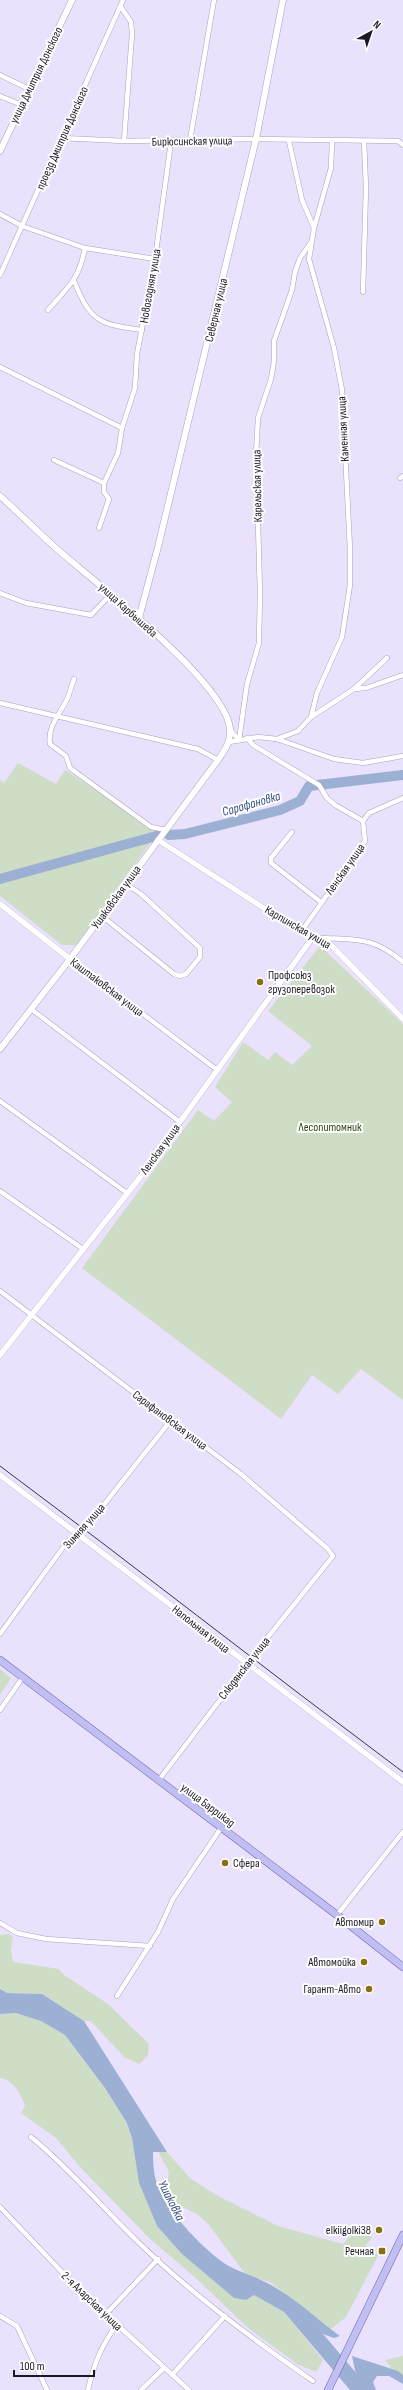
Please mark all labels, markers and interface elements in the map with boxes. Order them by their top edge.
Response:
north arrow [351,12,391,52]
text: N [371,18,384,32]
street label: улица Дмитрия Донского [7,24,66,126]
street label: проезд Дмитрия Донского [33,84,92,192]
street label: Бирюсинская улица [152,133,233,150]
street label: Новогодняя улица [137,247,164,324]
street label: Северная улица [202,276,231,343]
street label: Каменная улица [334,396,353,462]
street label: Карельская улица [249,449,266,522]
street label: улица Карбышева [95,580,161,641]
water label: Сарафановка [220,788,283,820]
street label: Ленская улица [322,841,369,899]
street label: Ушаковская улица [88,862,145,932]
street label: Карпинская улица [262,902,334,953]
street label: Каштаковская улица [67,955,147,1020]
place label: Профсоюз грузоперевозок [268,968,335,997]
marker: Профсоюз грузоперевозок [255,977,265,987]
park label: Лесопитомник [297,1120,362,1135]
street label: Ленская улица [136,1121,184,1178]
street label: Сарафановская улица [129,1387,210,1454]
street label: Зимняя улица [60,1500,109,1552]
street label: Напольная улица [169,1602,233,1657]
street label: Слюдянская улица [215,1634,274,1703]
street label: улица Баррикад [178,1780,238,1831]
place label: Сфера [233,1856,260,1871]
marker: Сфера [220,1858,230,1868]
place label: Автомир [334,1915,374,1930]
marker: Автомир [377,1917,387,1927]
place label: Автомойка [307,1955,356,1970]
marker: Автомойка [359,1957,369,1967]
place label: Гарант-Авто [304,1982,361,1997]
marker: Гарант-Авто [364,1984,374,1994]
water label: Ушаковка [154,2177,188,2224]
place label: elkiigolki38 [326,2223,371,2238]
marker: elkiigolki38 [374,2225,384,2235]
place label: Речная [345,2244,374,2259]
marker: Речная [377,2246,387,2256]
street label: 2-я Аларская улица [58,2268,126,2334]
scale bar [14,2352,94,2378]
text: 100 m [20,2359,45,2374]

